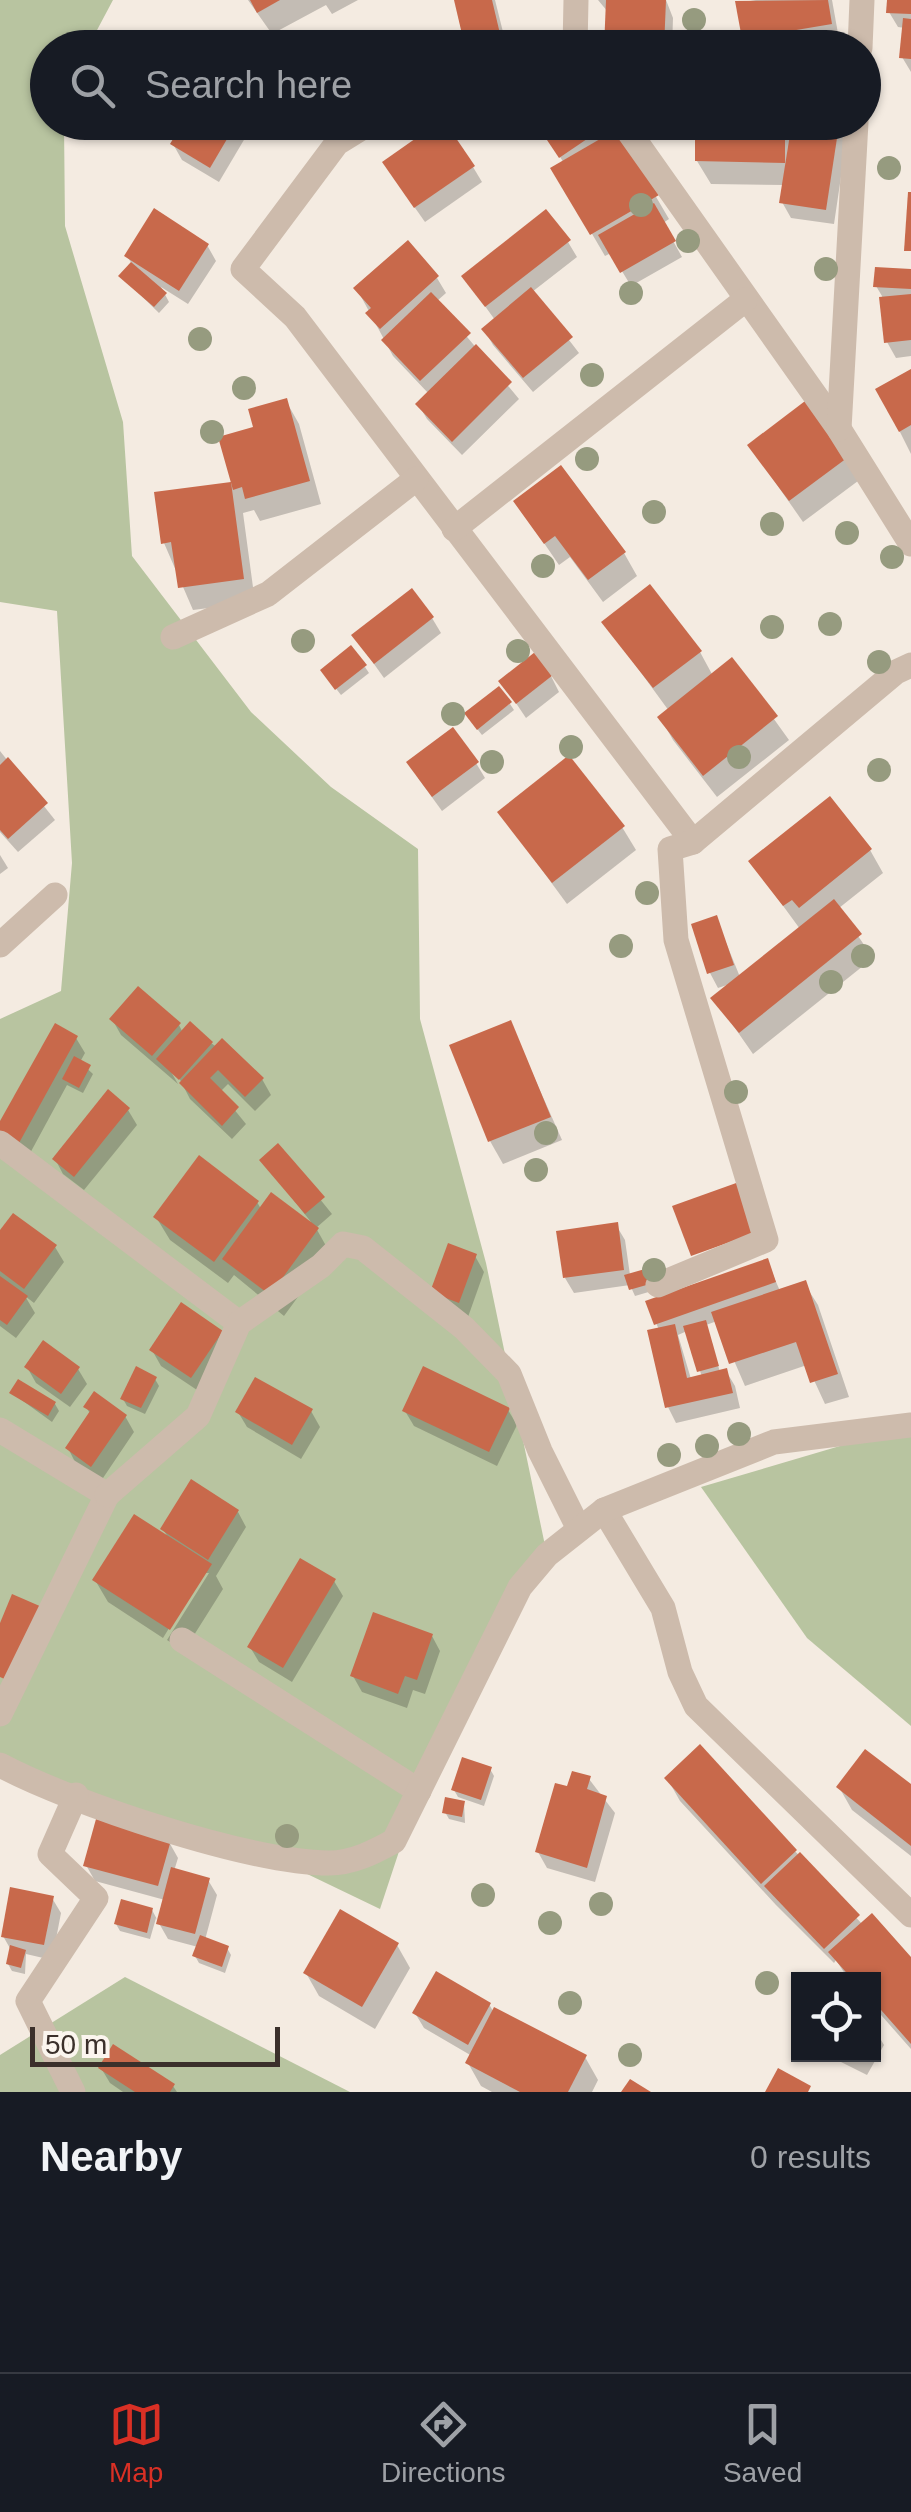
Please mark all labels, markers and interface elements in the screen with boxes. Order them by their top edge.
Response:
search box [30,30,881,140]
icon: search [65,58,120,113]
text: Search here [145,64,352,106]
map controls [791,1972,881,2062]
button: locate [791,1972,881,2062]
scale bar [30,2022,280,2066]
text: 50 m [45,2029,107,2060]
text: Nearby [40,2133,182,2180]
text: 0 results [750,2139,871,2175]
tab: Map [109,2397,164,2489]
tab: Directions [381,2397,506,2489]
tab: Saved [723,2397,802,2489]

